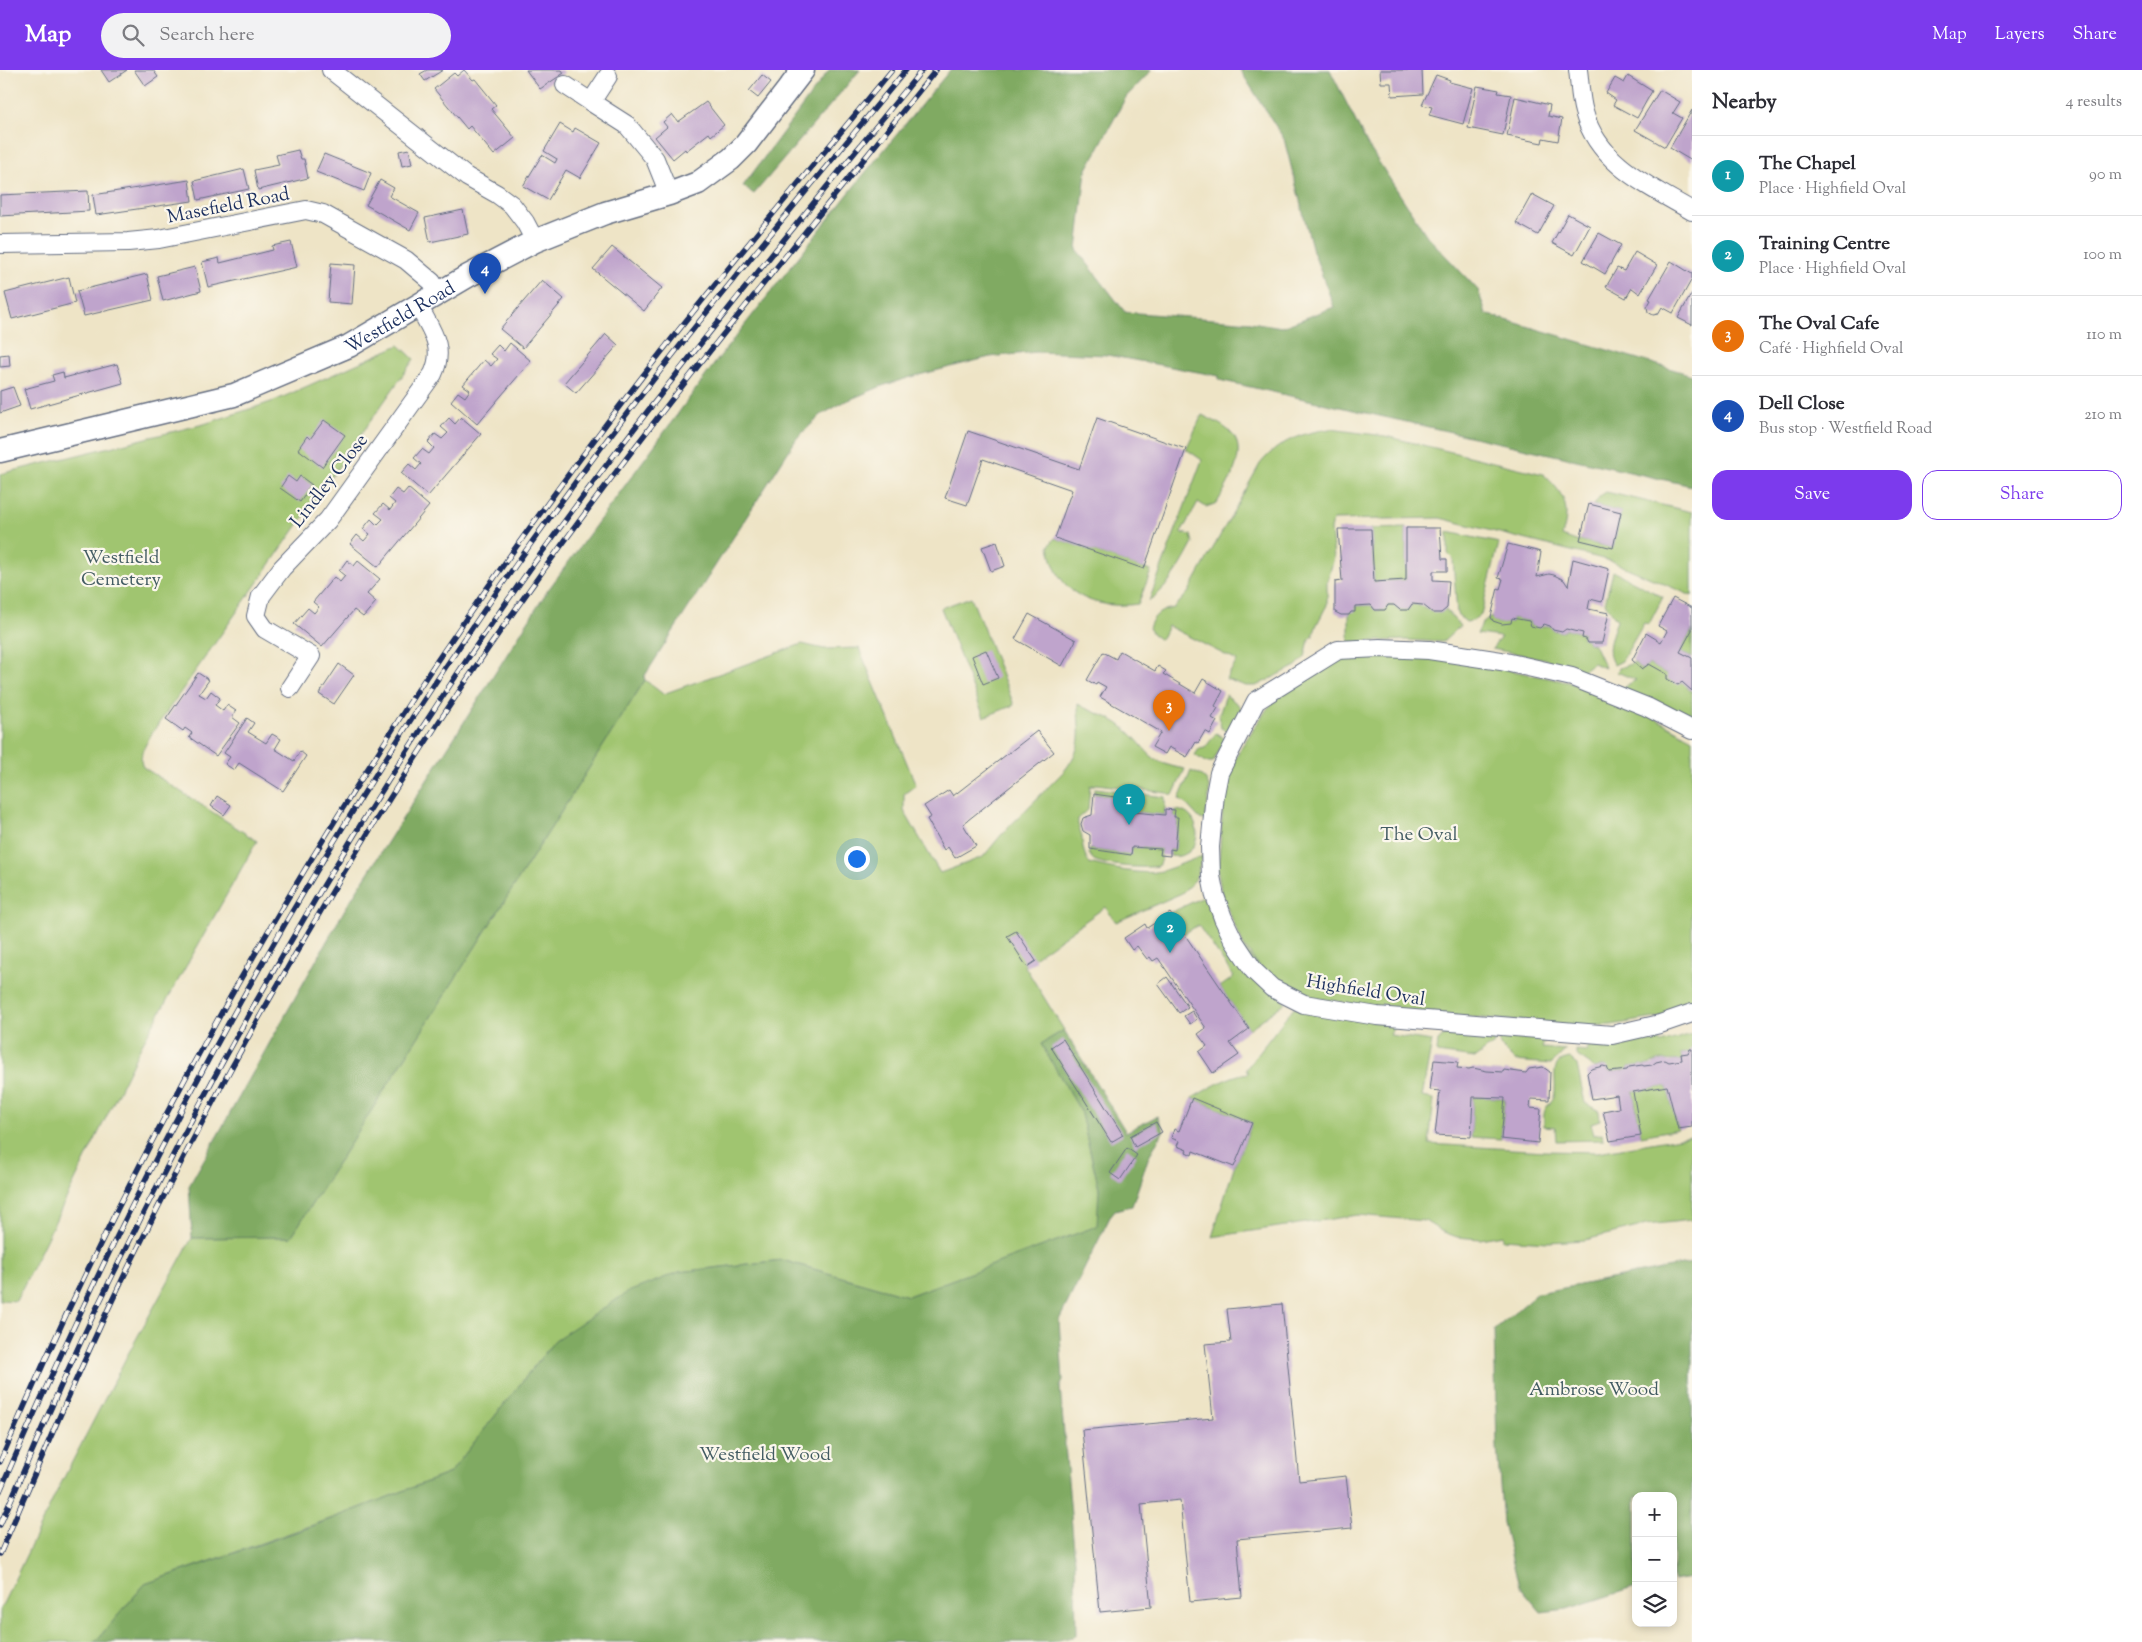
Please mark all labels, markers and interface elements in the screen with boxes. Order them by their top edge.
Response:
search box [101,13,451,58]
text: Map [25,18,71,52]
icon: search [119,21,147,49]
text: Search here [159,22,255,49]
text: Map [1932,22,1967,48]
text: Layers [1995,22,2045,48]
text: Share [2073,22,2117,48]
text: Nearby [1712,88,1777,118]
text: 4 results [2066,91,2122,114]
text: The Chapel [1759,151,1856,178]
text: 1 [1725,164,1731,187]
text: 90 m [2089,164,2122,187]
text: Place · Highfield Oval [1759,178,1906,201]
street label: Masefield Road [165,181,292,232]
text: Training Centre [1759,231,1890,258]
text: 2 [1724,244,1732,267]
text: 100 m [2083,244,2122,267]
pin: 4 [469,253,501,294]
text: Place · Highfield Oval [1759,258,1906,281]
street label: Westfield Road [340,275,461,362]
text: The Oval Cafe [1759,311,1879,338]
text: 3 [1725,324,1731,347]
text: 110 m [2086,324,2122,347]
text: Café · Highfield Oval [1759,338,1904,361]
text: Dell Close [1759,391,1845,418]
text: 4 [1724,404,1732,427]
text: 210 m [2084,404,2122,427]
text: Bus stop · Westfield Road [1759,418,1932,441]
street label: Lindley Close [285,429,375,534]
button: Save [1712,470,1912,520]
button: Share [1922,470,2122,520]
park label: Westfield Cemetery [81,545,161,594]
pin: 3 [1153,690,1185,731]
pin: 1 [1113,784,1145,825]
park label: The Oval [1380,822,1458,849]
your location [844,846,870,872]
pin: 2 [1154,912,1186,953]
street label: Highfield Oval [1304,969,1427,1014]
park label: Ambrose Wood [1529,1377,1659,1404]
park label: Westfield Wood [699,1442,831,1469]
map controls [1632,1492,1677,1627]
button: + [1632,1492,1677,1537]
button: − [1632,1537,1677,1582]
button: layers [1632,1582,1677,1627]

